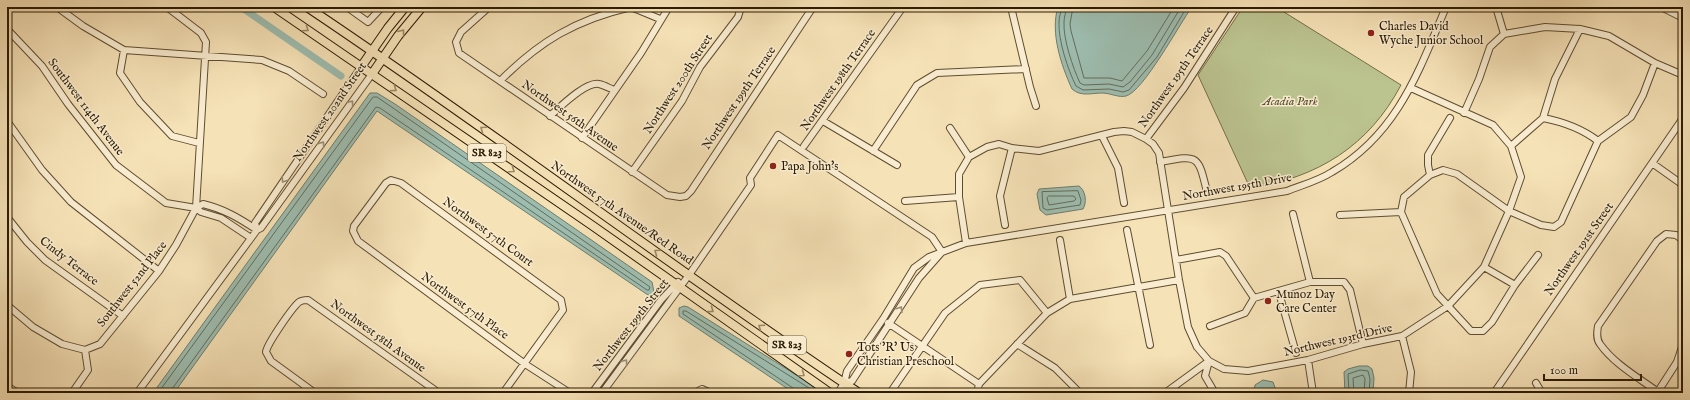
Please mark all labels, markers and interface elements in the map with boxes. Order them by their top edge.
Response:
place label: Charles David Wyche Junior School [1379,19,1484,49]
street label: Northwest 195th Terrace [1135,23,1217,131]
one-way arrow [302,24,309,31]
street label: Northwest 198th Terrace [797,26,879,134]
marker: Charles David Wyche Junior School [1366,28,1376,38]
one-way arrow [397,29,404,36]
street label: Northwest 200th Street [640,31,716,137]
street label: Northwest 199th Terrace [699,43,779,153]
street label: Southwest 114th Avenue [44,55,128,159]
street label: Northwest 202nd Street [290,59,370,165]
street label: Northwest 56th Avenue [519,77,622,155]
one-way arrow [389,84,396,91]
park label: Acadia Park [1261,94,1318,109]
one-way arrow [346,100,354,107]
one-way arrow [480,127,487,134]
one-way arrow [317,141,324,148]
road number: SR 823 [468,144,506,162]
street label: Northwest 57th Avenue/Red Road [548,158,696,268]
place label: Papa John's [781,159,839,175]
marker: Papa John's [768,161,778,171]
one-way arrow [508,165,515,172]
street label: Northwest 195th Drive [1181,170,1293,204]
one-way arrow [281,176,289,183]
street label: Northwest 57th Court [440,194,536,270]
street label: Northwest 191st Street [1541,199,1617,299]
street label: Cindy Terrace [36,233,102,289]
street label: Southwest 52nd Place [94,238,170,330]
one-way arrow [654,249,661,257]
street label: Northwest 57th Place [418,269,512,343]
street label: Northwest 199th Street [590,276,672,374]
place label: Munoz Day Care Center [1276,287,1337,316]
street label: Northwest 58th Avenue [327,296,429,376]
marker: Munoz Day Care Center [1263,296,1273,306]
one-way arrow [707,305,714,313]
one-way arrow [896,306,903,313]
street label: Northwest 193rd Drive [1282,320,1394,360]
one-way arrow [758,325,765,332]
road number: SR 823 [768,336,806,354]
place label: Tots 'R' Us Christian Preschool [857,340,955,369]
marker: Tots 'R' Us Christian Preschool [844,349,854,359]
scale bar [1544,356,1641,382]
one-way arrow [621,359,628,366]
text: 100 m [1550,363,1578,378]
one-way arrow [798,369,805,377]

